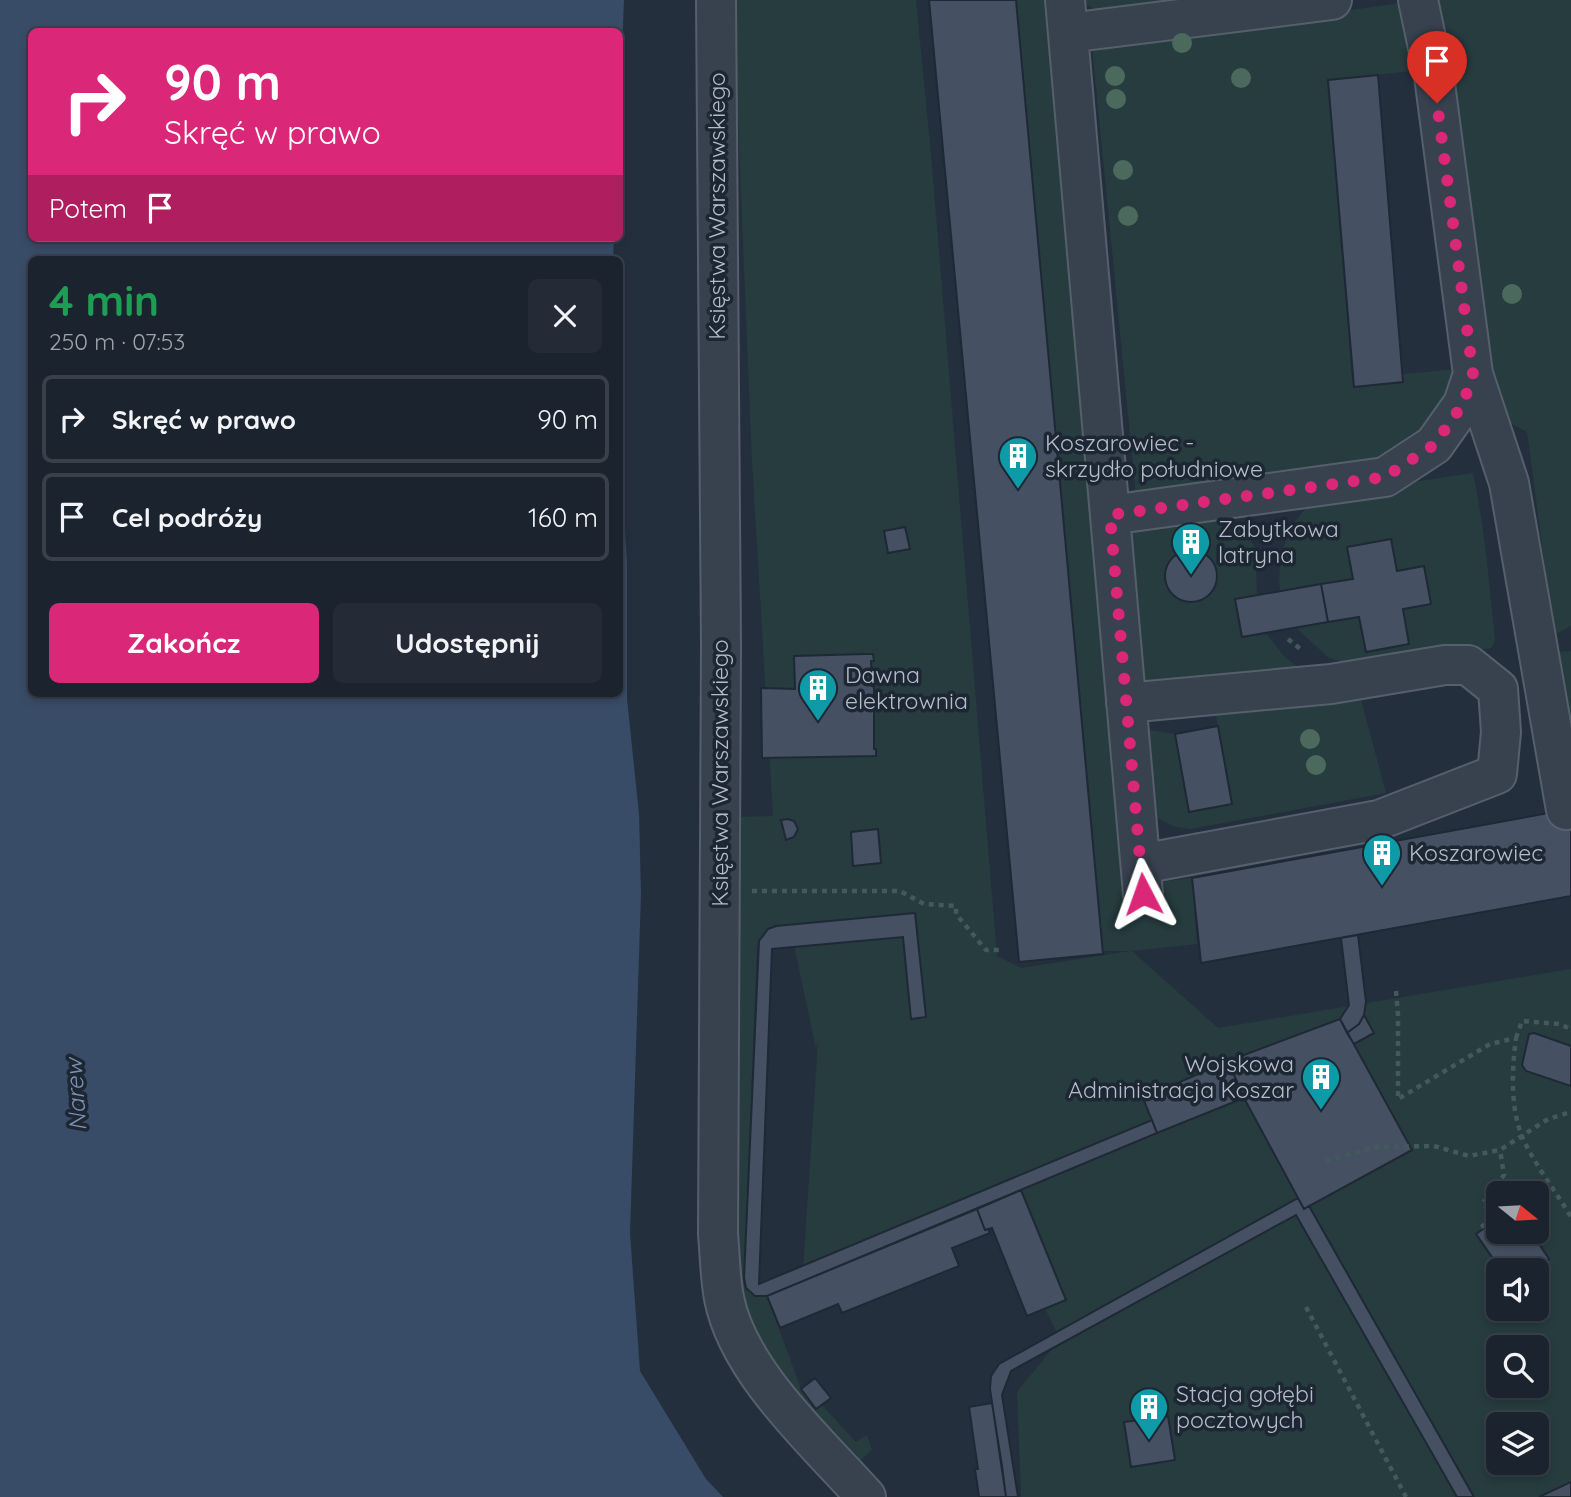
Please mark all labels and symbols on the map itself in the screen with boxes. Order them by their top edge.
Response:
pin [1407,31,1467,103]
street label: Księstwa Warszawskiego [702,72,731,340]
place label: Koszarowiec - skrzydło południowe [1045,428,1263,483]
building icon: Koszarowiec - skrzydło południowe [997,435,1039,490]
place label: Zabytkowa latryna [1218,514,1339,569]
building icon: Zabytkowa latryna [1170,521,1212,576]
street label: Księstwa Warszawskiego [705,639,734,907]
place label: Dawna elektrownia [845,660,968,715]
building icon: Dawna elektrownia [797,667,839,722]
building icon: Koszarowiec [1361,832,1403,887]
place label: Koszarowiec [1409,838,1543,867]
position arrow [1106,857,1180,931]
place label: Wojskowa Administracja Koszar [1068,1049,1294,1104]
water label: Narew [57,1055,92,1132]
building icon: Wojskowa Administracja Koszar [1300,1056,1342,1111]
north arrow [1486,1181,1549,1244]
place label: Stacja gołębi pocztowych [1176,1379,1314,1434]
building icon: Stacja gołębi pocztowych [1128,1386,1170,1441]

